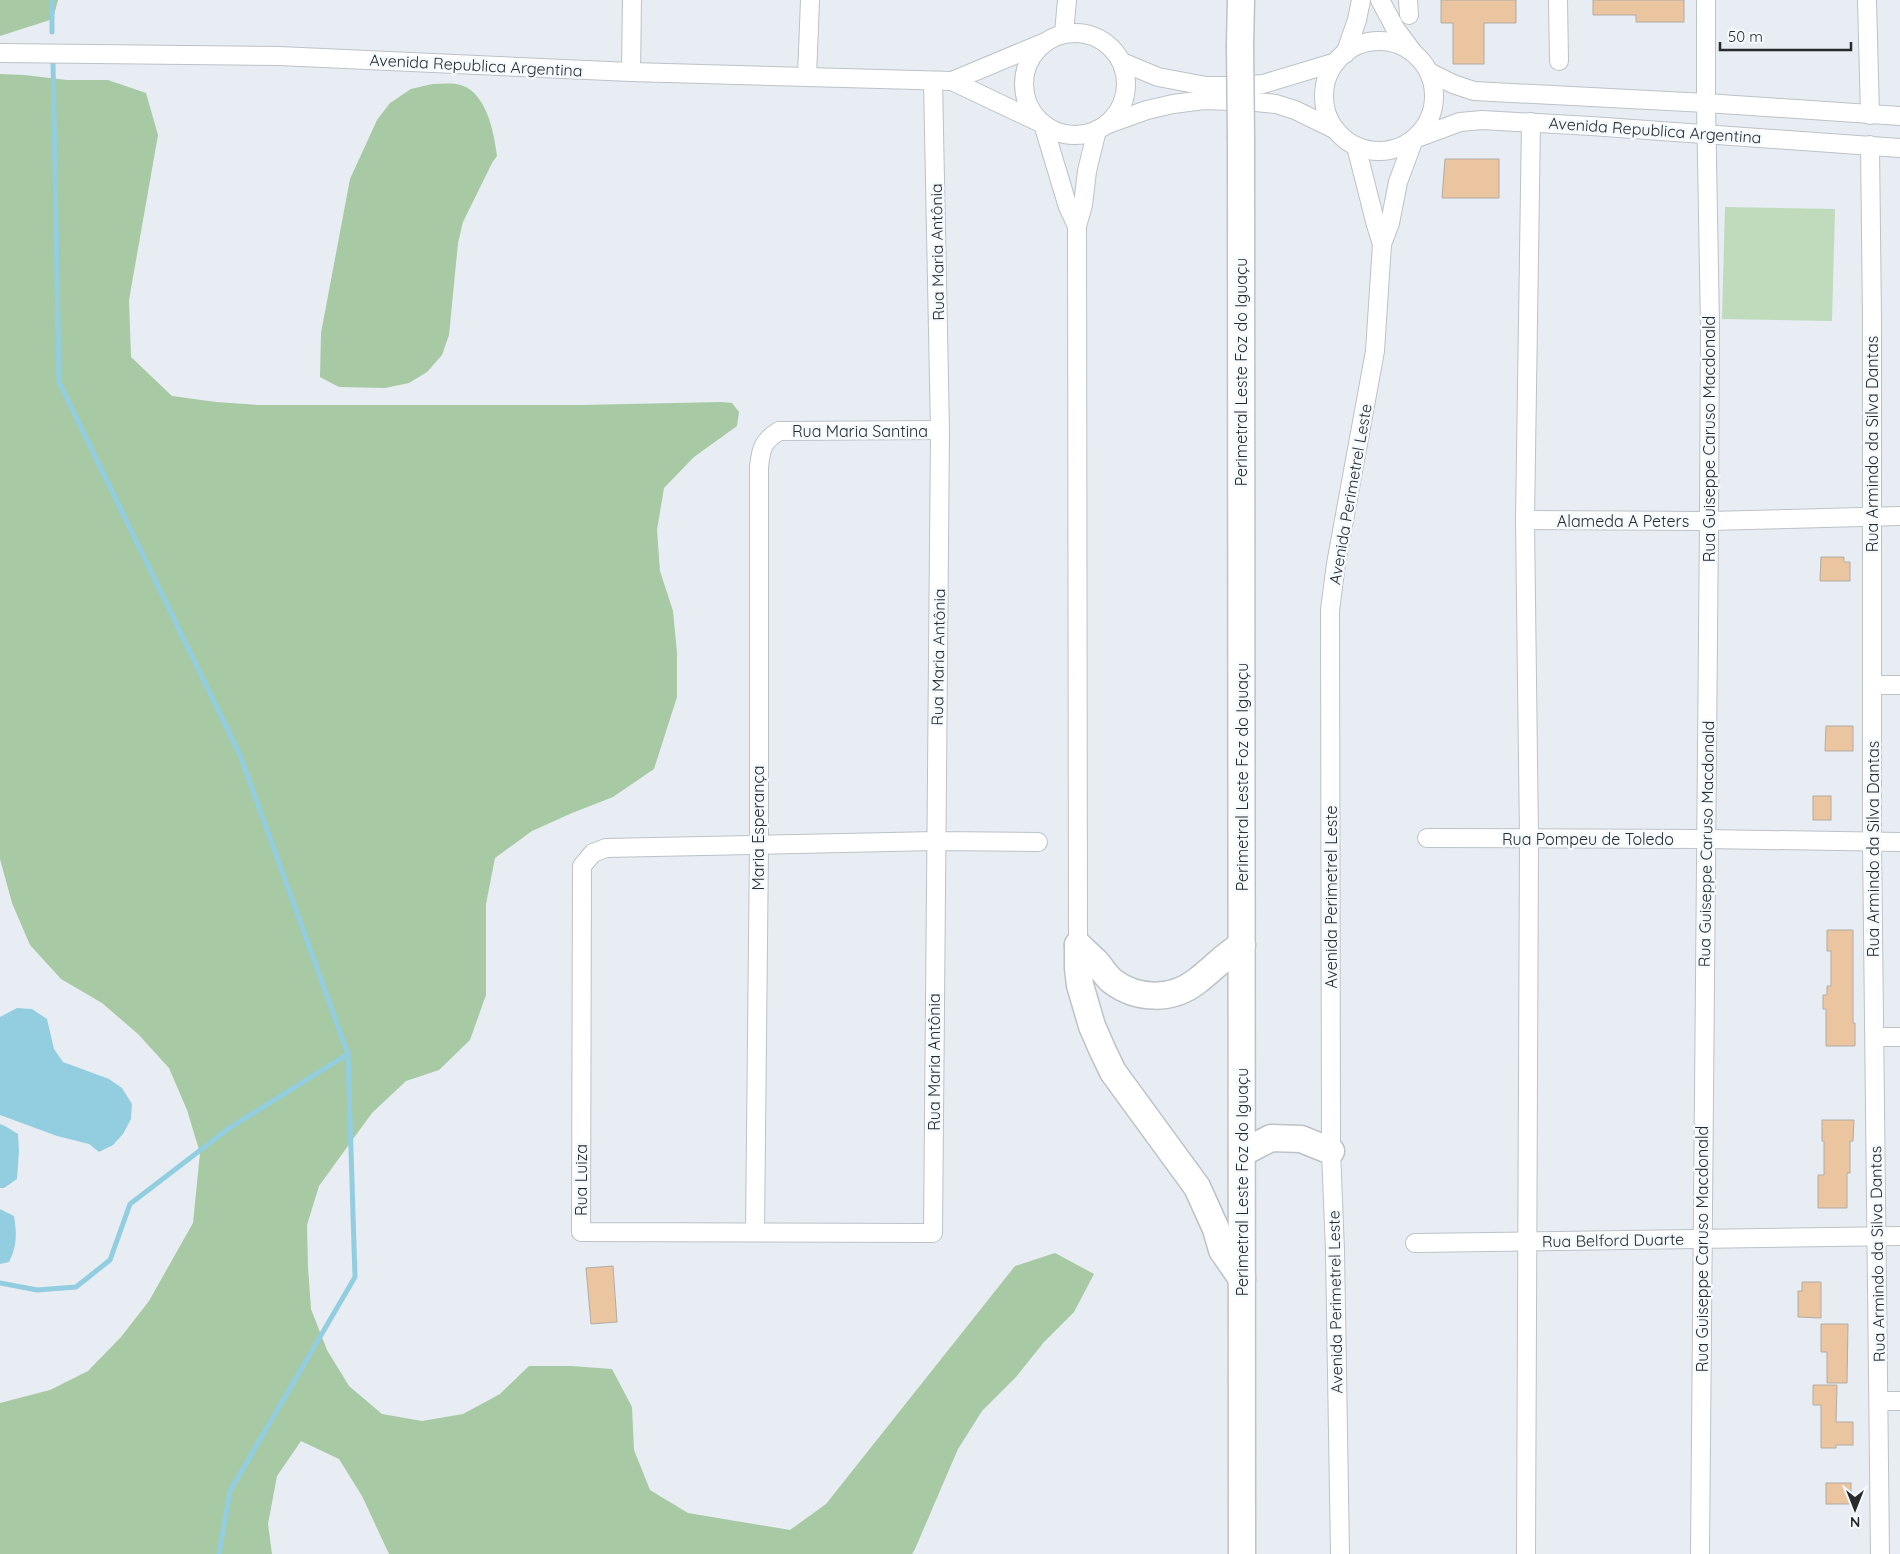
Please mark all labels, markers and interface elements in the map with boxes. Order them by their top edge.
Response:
scale bar [1720,20,1851,52]
text: 50 m [1728,27,1763,46]
street label: Avenida Republica Argentina [369,49,583,81]
street label: Avenida Republica Argentina [1548,113,1762,147]
street label: Rua Maria Antônia [926,183,948,321]
street label: Perimetral Leste Foz do Iguaçu [1231,258,1251,486]
street label: Rua Guiseppe Caruso Macdonald [1699,316,1719,562]
street label: Rua Armindo da Silva Dantas [1862,336,1882,552]
street label: Avenida Perimetrel Leste [1324,402,1376,586]
street label: Rua Maria Santina [792,421,928,441]
street label: Alameda A Peters [1557,511,1689,531]
street label: Rua Maria Antônia [927,588,949,726]
street label: Perimetral Leste Foz do Iguaçu [1232,663,1252,891]
street label: Rua Guiseppe Caruso Macdonald [1694,721,1718,967]
street label: Rua Armindo da Silva Dantas [1863,741,1883,957]
street label: Maria Esperança [748,766,768,890]
street label: Avenida Perimetrel Leste [1321,805,1341,989]
street label: Rua Pompeu de Toledo [1502,829,1674,849]
street label: Rua Maria Antônia [924,993,944,1131]
street label: Perimetral Leste Foz do Iguaçu [1232,1068,1252,1296]
street label: Rua Guiseppe Caruso Macdonald [1692,1126,1712,1372]
street label: Rua Luiza [571,1144,591,1216]
street label: Rua Armindo da Silva Dantas [1865,1146,1889,1362]
street label: Avenida Perimetrel Leste [1323,1210,1347,1394]
street label: Rua Belford Duarte [1542,1229,1684,1251]
north arrow [1830,1484,1880,1534]
text: N [1850,1513,1860,1531]

